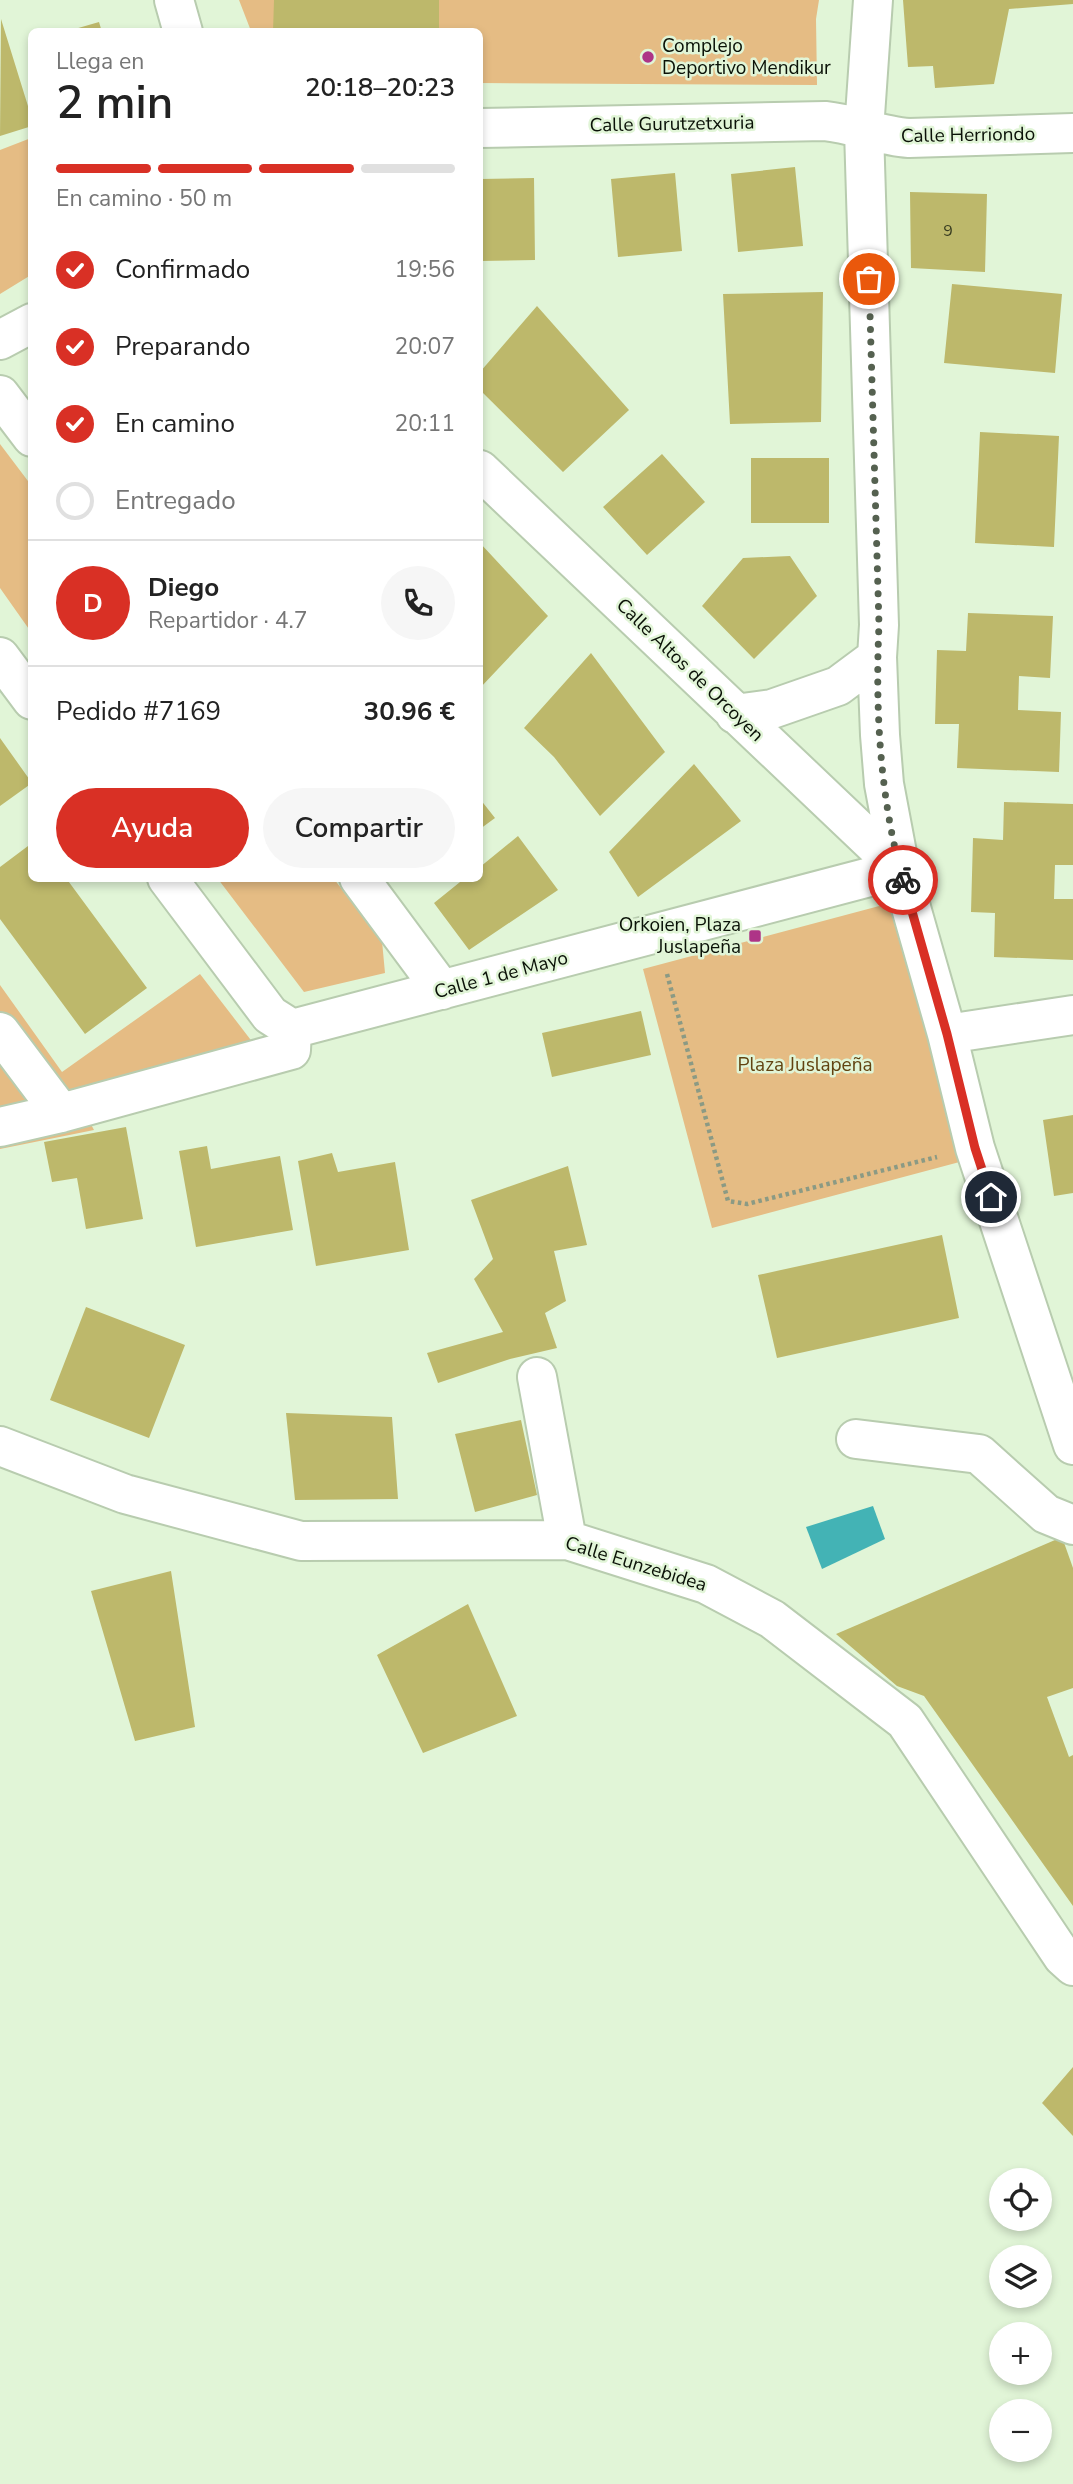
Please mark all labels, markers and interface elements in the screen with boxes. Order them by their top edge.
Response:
place label: Complejo Deportivo Mendikur [662,33,831,81]
text: Llega en [56,46,144,77]
marker: Complejo Deportivo Mendikur [640,49,656,65]
text: 20:18–20:23 [305,70,455,105]
text: 2 min [56,71,173,134]
street label: Calle Gurutzetxuria [589,110,755,138]
street label: Calle Herriondo [901,121,1035,149]
text: En camino · 50 m [56,183,232,214]
house number: 9 [943,220,953,242]
pin [839,249,899,309]
icon: check [56,251,94,289]
text: Confirmado [115,252,250,287]
text: 19:56 [395,254,455,285]
icon: bag [850,260,888,298]
icon: check [56,328,94,366]
text: Preparando [115,329,250,364]
text: 20:07 [395,331,455,362]
icon: check [56,405,94,443]
text: En camino [115,406,235,441]
text: 20:11 [395,408,455,439]
text: Entregado [115,483,236,518]
button: phone [381,566,455,640]
text: Diego [148,570,219,605]
text: D [83,586,103,621]
street label: Calle Altos de Orcoyen [610,593,770,747]
text: Repartidor · 4.7 [148,605,308,636]
text: Pedido #7169 [56,694,221,729]
text: 30.96 € [364,694,455,729]
button: Ayuda [56,788,249,868]
button: Compartir [263,788,455,868]
courier [868,845,938,915]
icon: bike [884,861,922,899]
place label: Orkoien, Plaza Juslapeña [619,912,741,960]
marker: Orkoien, Plaza Juslapeña [747,928,763,944]
street label: Calle 1 de Mayo [431,945,571,1005]
park label: Plaza Juslapeña [737,1052,873,1078]
pin [961,1167,1021,1227]
icon: home [972,1178,1010,1216]
street label: Calle Eunzebidea [562,1530,710,1598]
map controls [989,2168,1052,2462]
button: locate [989,2168,1052,2231]
button: layers [989,2245,1052,2308]
button: + [989,2322,1052,2385]
button: − [989,2399,1052,2462]

